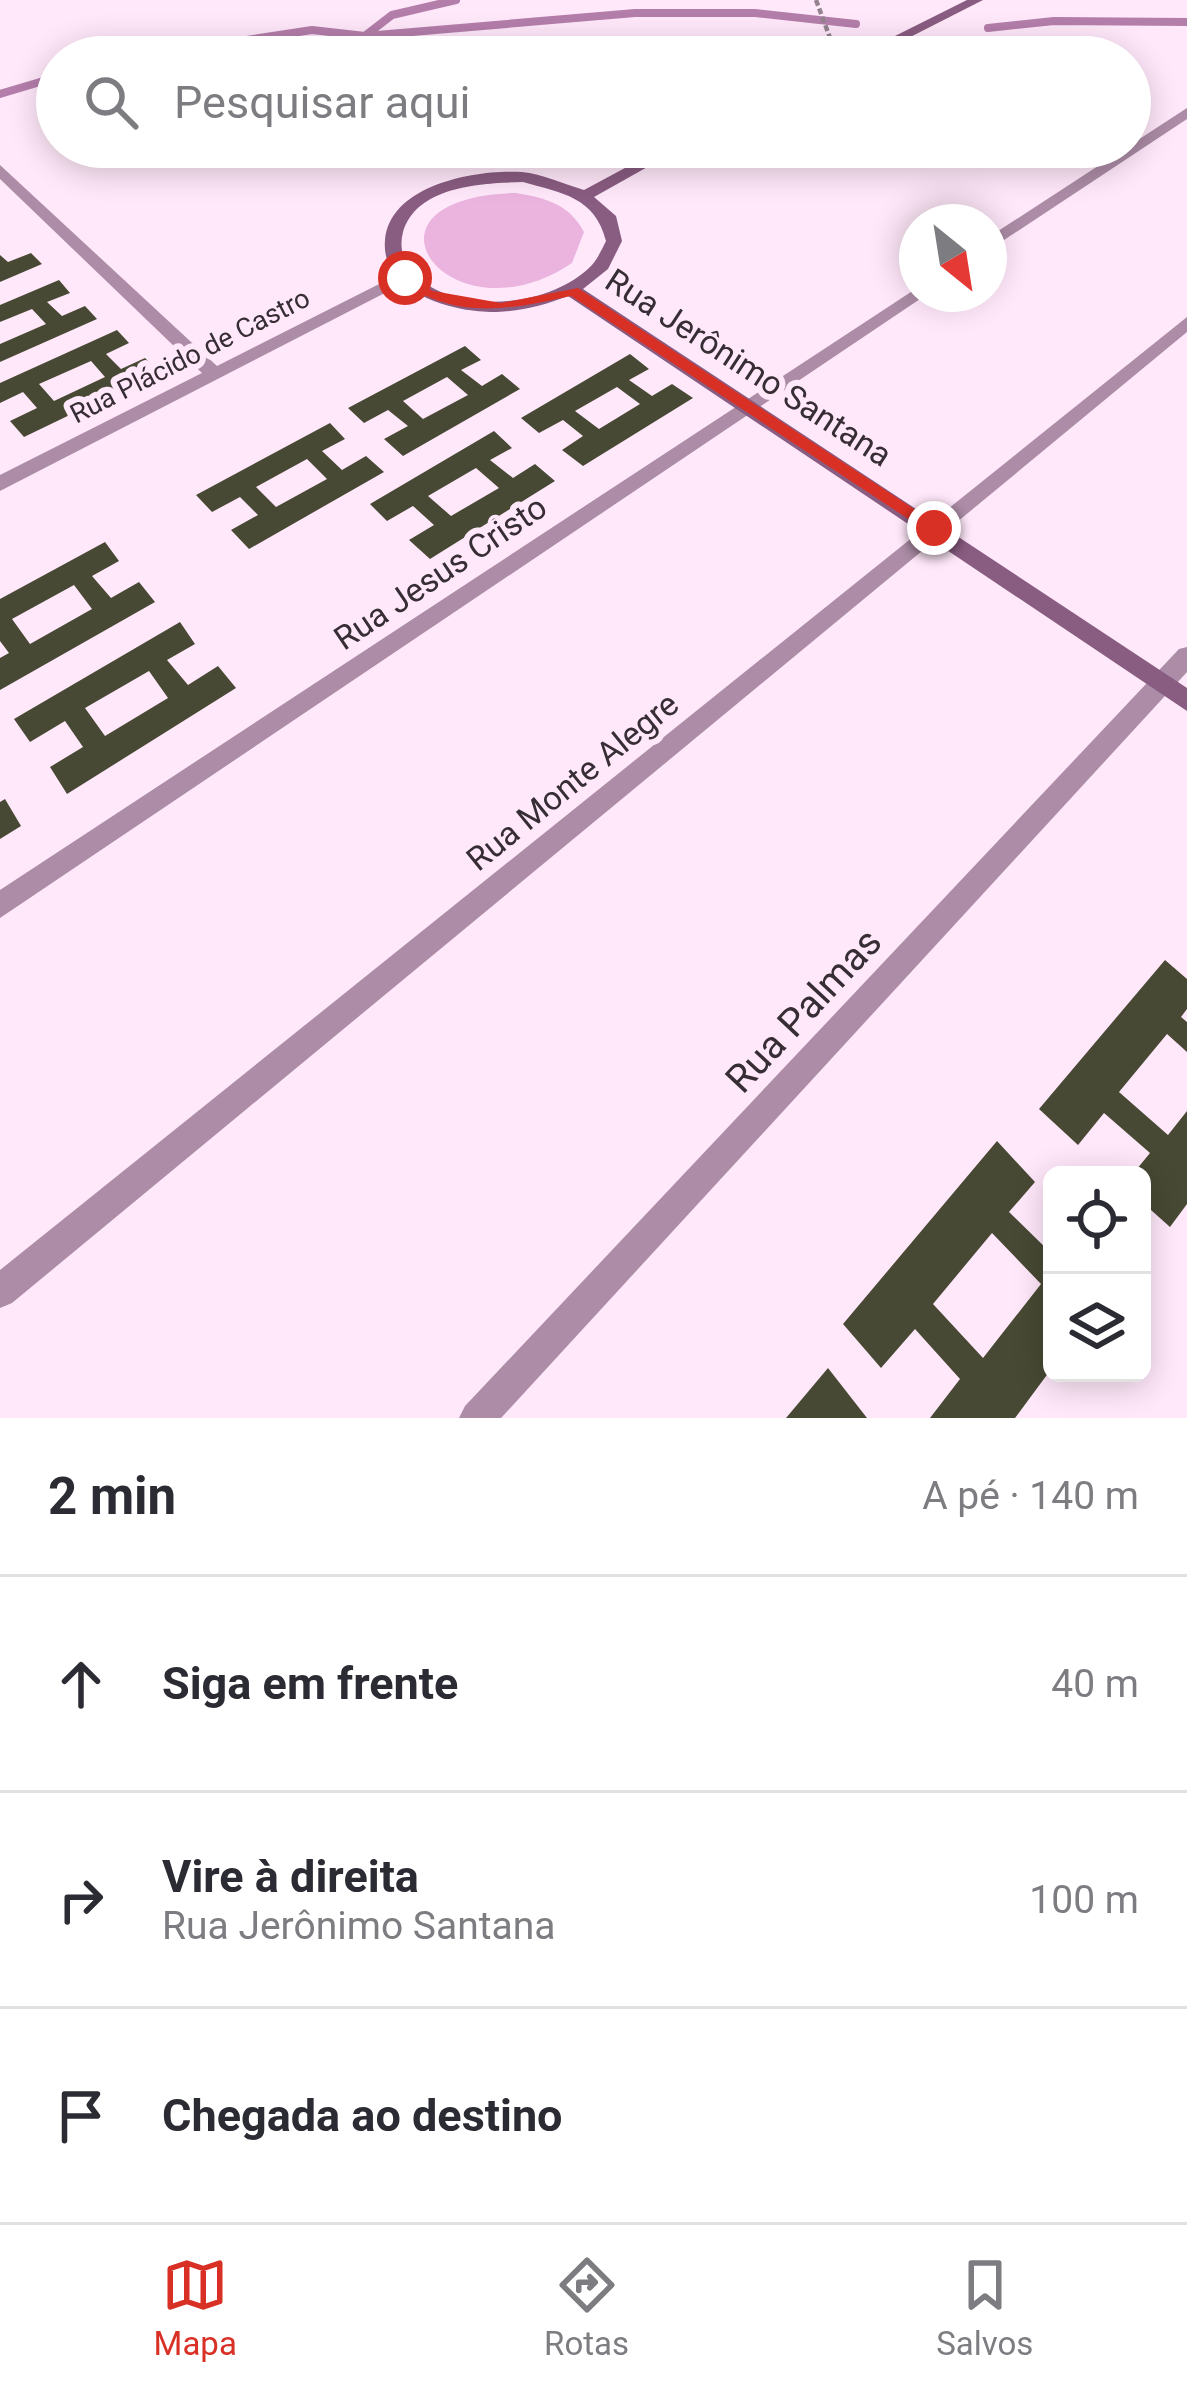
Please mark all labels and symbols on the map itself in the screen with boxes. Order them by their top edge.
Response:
north arrow [899,204,1007,312]
route start [378,251,432,305]
street label: Rua Jerônimo Santana [598,260,899,474]
street label: Rua Plácido de Castro [65,282,315,430]
street label: Rua Jesus Cristo [327,487,554,658]
route end [907,501,961,555]
street label: Rua Monte Alegre [459,684,686,879]
street label: Rua Palmas [716,919,891,1102]

